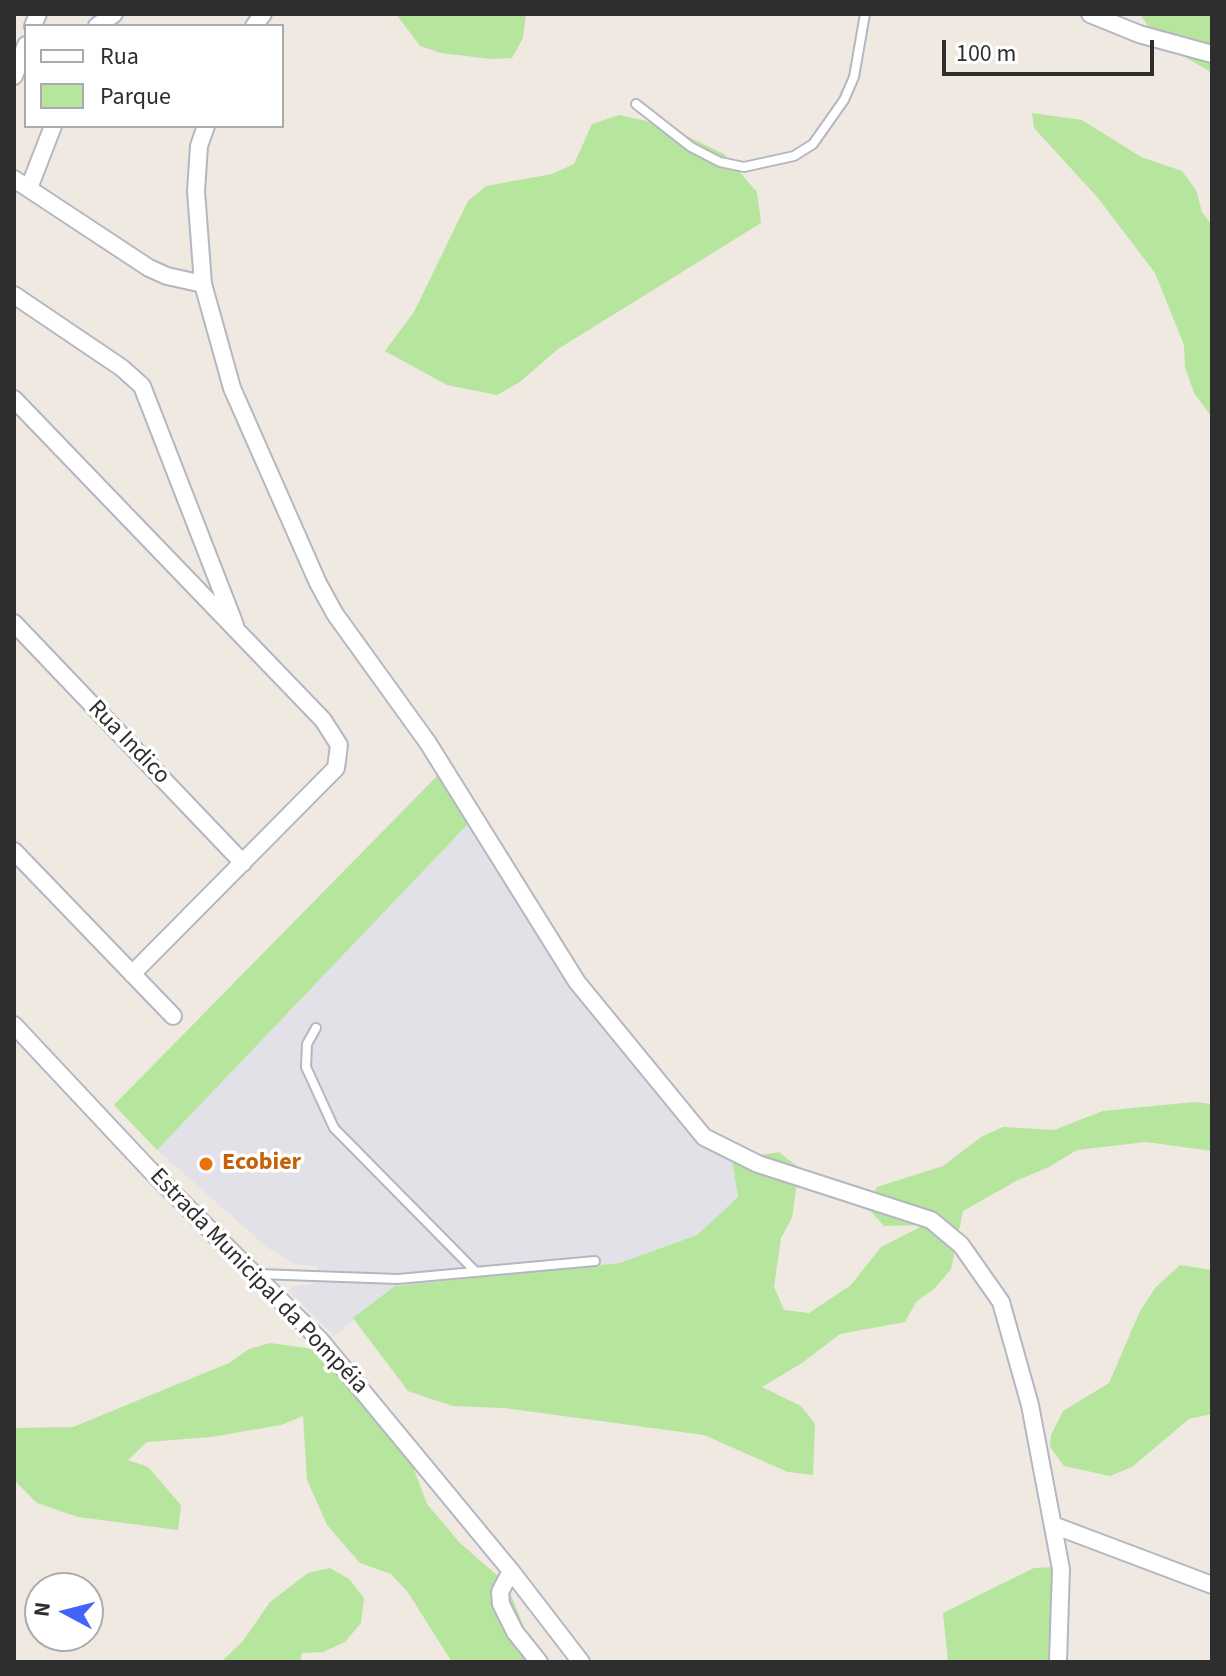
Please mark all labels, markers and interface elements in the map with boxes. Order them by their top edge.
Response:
legend [24,24,284,128]
scale bar [946,24,1158,74]
text: 100 m [956,36,1016,71]
text: Rua [100,39,139,74]
text: Parque [100,79,171,114]
street label: Rua Indico [81,695,175,791]
place label: Ecobier [222,1150,301,1178]
marker: Ecobier [197,1155,215,1173]
street label: Estrada Municipal da Pompéia [143,1163,373,1401]
north arrow [24,1572,104,1652]
text: N [25,1600,59,1619]

